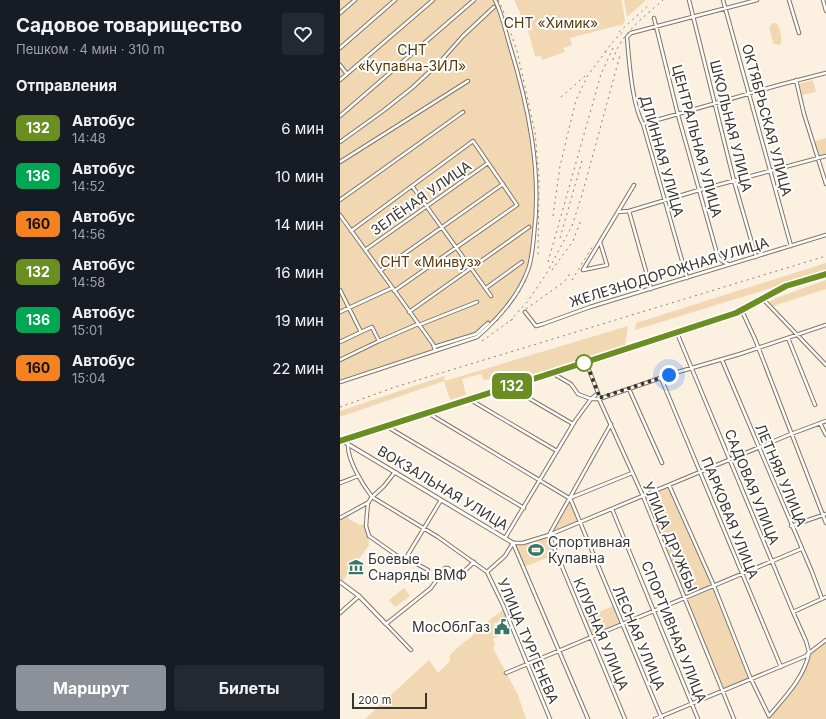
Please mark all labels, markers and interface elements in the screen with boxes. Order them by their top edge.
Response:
button: heart [282,13,324,55]
text: Садовое товарищество [16,14,242,37]
park label: СНТ «Химик» [504,14,598,31]
text: Пешком · 4 мин · 310 m [16,41,165,57]
park label: СНТ «Купавна-ЗИЛ» [358,41,466,74]
street label: ОКТЯБРЬСКАЯ УЛИЦА [739,42,796,198]
street label: ШКОЛЬНАЯ УЛИЦА [707,58,756,194]
street label: ЦЕНТРАЛЬНАЯ УЛИЦА [669,63,726,220]
text: Отправления [16,76,117,95]
street label: ДЛИННАЯ УЛИЦА [637,93,688,219]
text: Автобус [72,111,135,130]
text: 132 [26,119,50,136]
text: 6 мин [281,119,324,138]
text: 14:48 [72,130,106,146]
street label: ЗЕЛЁНАЯ УЛИЦА [367,156,474,239]
text: Автобус [72,159,135,178]
text: 136 [26,167,50,184]
text: 10 мин [275,167,324,186]
text: 14:52 [72,178,105,194]
text: Автобус [72,207,135,226]
text: 160 [26,215,50,232]
text: 14 мин [275,215,324,234]
text: 14:56 [72,226,105,242]
street label: ЖЕЛЕЗНОДОРОЖНАЯ УЛИЦА [567,233,771,310]
park label: СНТ «Минвуз» [380,253,482,270]
text: Автобус [72,255,135,274]
text: 132 [26,263,50,280]
text: 16 мин [275,263,324,282]
text: 14:58 [72,274,105,290]
text: Автобус [72,303,135,322]
text: 136 [26,311,50,328]
text: 19 мин [275,311,324,330]
text: 15:01 [72,322,102,338]
text: Автобус [72,351,135,370]
unlabelled marker [575,354,593,372]
text: 160 [26,359,50,376]
text: 22 мин [272,359,324,378]
your location [659,365,679,385]
text: 15:04 [72,370,106,386]
line badge: 132 [489,373,535,399]
text: 132 [500,377,524,394]
street label: ЛЕТНЯЯ УЛИЦА [752,421,811,529]
street label: САДОВАЯ УЛИЦА [722,427,784,547]
street label: ВОКЗАЛЬНАЯ УЛИЦА [375,442,512,534]
street label: ПАРКОВАЯ УЛИЦА [698,454,763,582]
street label: УЛИЦА ДРУЖБЫ [640,479,701,594]
place label: Спортивная Купавна [548,533,630,566]
sports icon: Спортивная Купавна [527,541,545,559]
place label: Боевые Снаряды ВМФ [368,550,467,583]
museum icon: Боевые Снаряды ВМФ [347,558,365,576]
street label: СПОРТИВНАЯ УЛИЦА [638,558,711,706]
street label: КЛУБНАЯ УЛИЦА [570,575,633,693]
street label: УЛИЦА ТУРГЕНЕВА [494,576,563,706]
street label: ЛЕСНАЯ УЛИЦА [610,583,669,693]
place label: МосОблГаз [412,618,490,635]
public building icon: МосОблГаз [493,618,511,636]
button: Маршрут [16,665,166,711]
button: Билеты [174,665,324,711]
scale bar [352,691,427,710]
text: 200 m [358,693,391,707]

